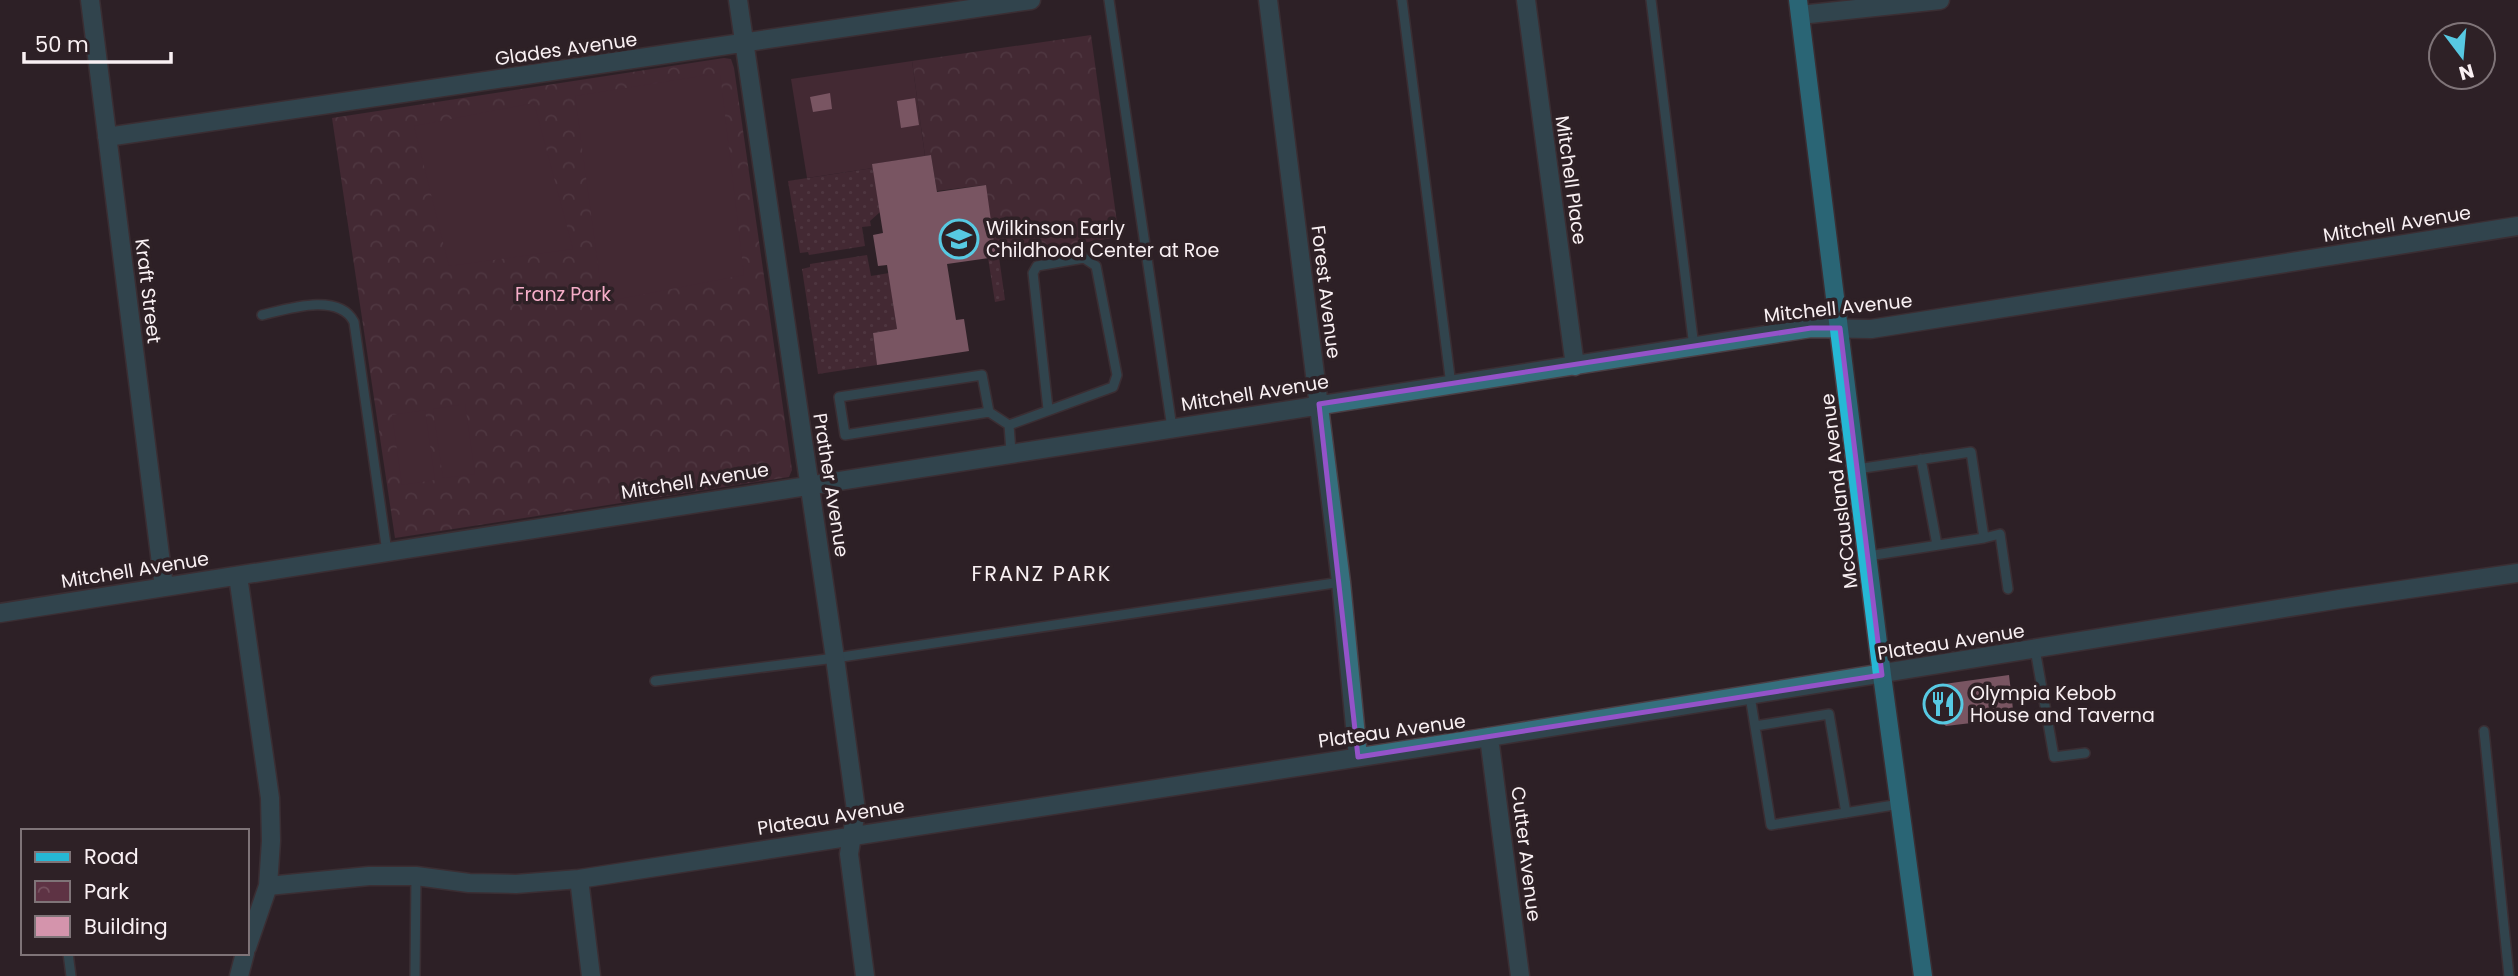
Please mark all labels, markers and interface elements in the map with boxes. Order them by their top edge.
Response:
scale bar [24,21,172,65]
north arrow [2427,21,2497,91]
street label: Glades Avenue [493,26,639,72]
text: 50 m [35,30,89,59]
text: N [2456,57,2477,87]
street label: Mitchell Place [1549,114,1593,246]
street label: Mitchell Avenue [2321,199,2473,249]
place label: Wilkinson Early Childhood Center at Roe [986,215,1219,264]
school or university icon: Wilkinson Early Childhood Center at Roe [938,218,980,260]
street label: Forest Avenue [1304,224,1348,360]
street label: Kraft Street [128,237,168,345]
park label: Franz Park [515,281,611,308]
street label: Mitchell Avenue [1762,287,1914,329]
street label: Mitchell Avenue [1179,368,1331,418]
street label: McCausland Avenue [1814,392,1864,590]
street label: Prather Avenue [806,411,856,559]
street label: Mitchell Avenue [619,456,771,506]
street label: Mitchell Avenue [59,545,211,595]
district label: FRANZ PARK [972,559,1112,588]
street label: Plateau Avenue [1875,617,2027,667]
place label: Olympia Kebob House and Taverna [1970,680,2155,729]
restaurant icon: Olympia Kebob House and Taverna [1922,683,1964,725]
street label: Plateau Avenue [1317,707,1467,755]
street label: Cutter Avenue [1504,785,1548,923]
street label: Plateau Avenue [755,792,907,842]
legend [21,829,248,955]
text: Road [84,842,139,871]
text: Park [84,877,129,906]
text: Building [84,912,168,941]

